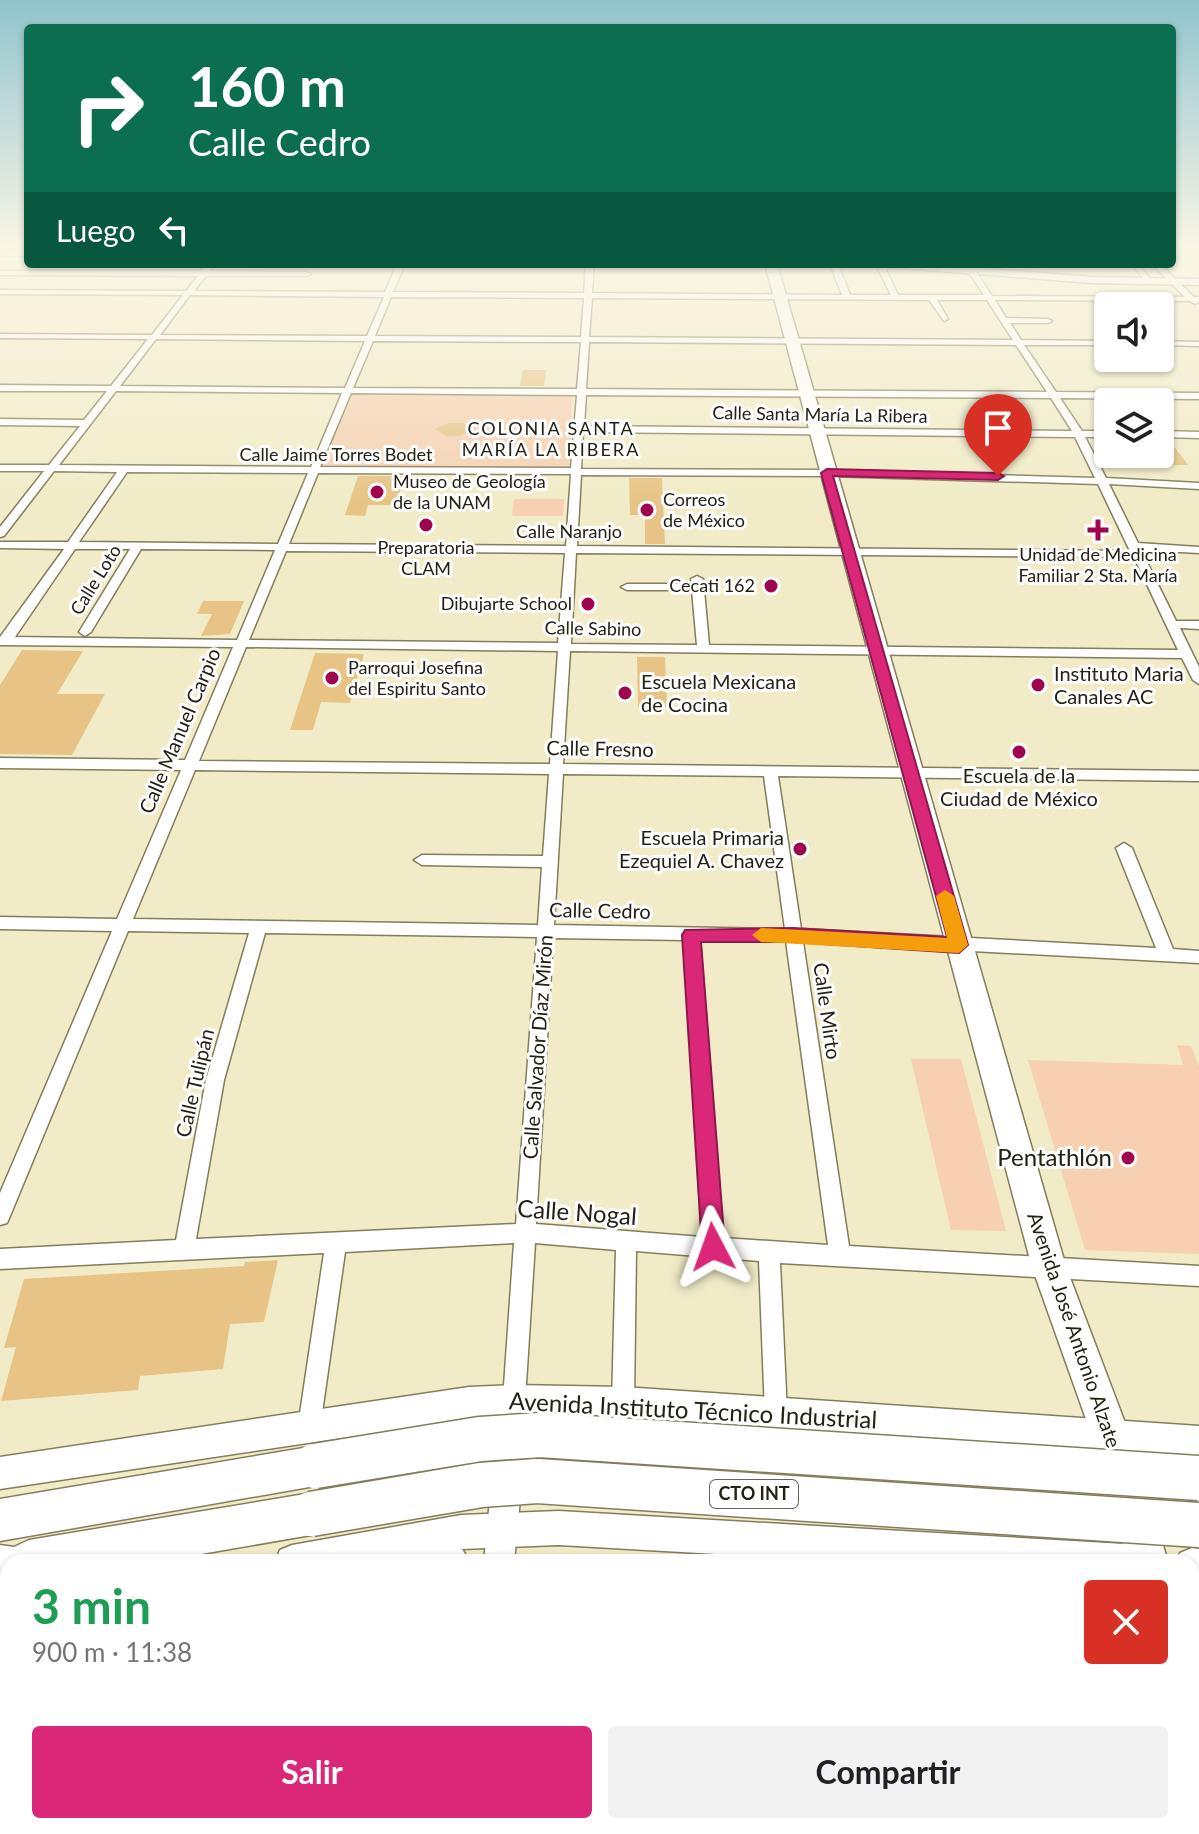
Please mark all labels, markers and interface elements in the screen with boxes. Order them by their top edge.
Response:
text: 160 m [188,52,346,119]
icon: right [56,56,160,160]
text: Calle Cedro [188,120,371,164]
icon: left [152,208,196,252]
text: Luego [56,212,136,248]
map controls [1094,292,1174,468]
button: sound [1094,292,1174,372]
button: layers [1094,388,1174,468]
pin [964,394,1032,476]
street label: Calle Santa María La Ribera [712,401,928,427]
icon: arrive [976,406,1020,450]
district label: COLONIA SANTA MARÍA LA RIBERA [462,417,640,460]
street label: Calle Jaime Torres Bodet [240,443,433,465]
place label: Museo de Geología de la UNAM [393,470,546,513]
marker: Museo de Geología de la UNAM [368,483,386,501]
place label: Correos de México [663,488,745,531]
marker: Correos de México [638,501,656,519]
marker: Preparatoria CLAM [417,516,435,534]
marker: Unidad de Medicina Familiar 2 Sta. María [1087,519,1109,541]
street label: Calle Naranjo [516,520,622,542]
place label: Preparatoria CLAM [377,536,475,579]
street label: Calle Loto [65,540,125,619]
place label: Unidad de Medicina Familiar 2 Sta. María [1018,543,1178,586]
place label: Cecati 162 [669,574,755,596]
marker: Cecati 162 [762,577,780,595]
place label: Dibujarte School [441,592,572,614]
marker: Dibujarte School [579,595,597,613]
street label: Calle Sabino [544,616,642,640]
street label: Calle Manuel Carpio [133,644,225,817]
place label: Parroqui Josefina del Espiritu Santo [348,656,486,699]
place label: Instituto Maria Canales AC [1054,661,1184,708]
marker: Parroqui Josefina del Espiritu Santo [323,669,341,687]
place label: Escuela Mexicana de Cocina [641,669,796,716]
marker: Instituto Maria Canales AC [1029,676,1047,694]
marker: Escuela Mexicana de Cocina [616,684,634,702]
street label: Calle Fresno [546,735,654,761]
marker: Escuela de la Ciudad de México [1010,743,1028,761]
place label: Escuela de la Ciudad de México [940,763,1098,810]
place label: Escuela Primaria Ezequiel A. Chavez [619,825,784,872]
marker: Escuela Primaria Ezequiel A. Chavez [791,840,809,858]
street label: Calle Cedro [549,897,651,923]
street label: Calle Salvador Díaz Mirón [517,934,557,1160]
street label: Calle Mirto [809,961,847,1061]
street label: Calle Tulipán [170,1026,218,1139]
place label: Pentathlón [997,1142,1112,1171]
marker: Pentathlón [1119,1149,1137,1167]
street label: Calle Nogal [516,1193,638,1230]
position arrow [671,1205,755,1289]
street label: Avenida José Antonio Alzate [1023,1209,1127,1451]
street label: Avenida Instituto Técnico Industrial [508,1385,878,1434]
road number: CTO INT [710,1480,798,1508]
text: 3 min [32,1577,151,1634]
button: close [1084,1580,1168,1664]
text: 900 m · 11:38 [32,1636,192,1668]
button: Salir [32,1726,592,1818]
button: Compartir [608,1726,1168,1818]

